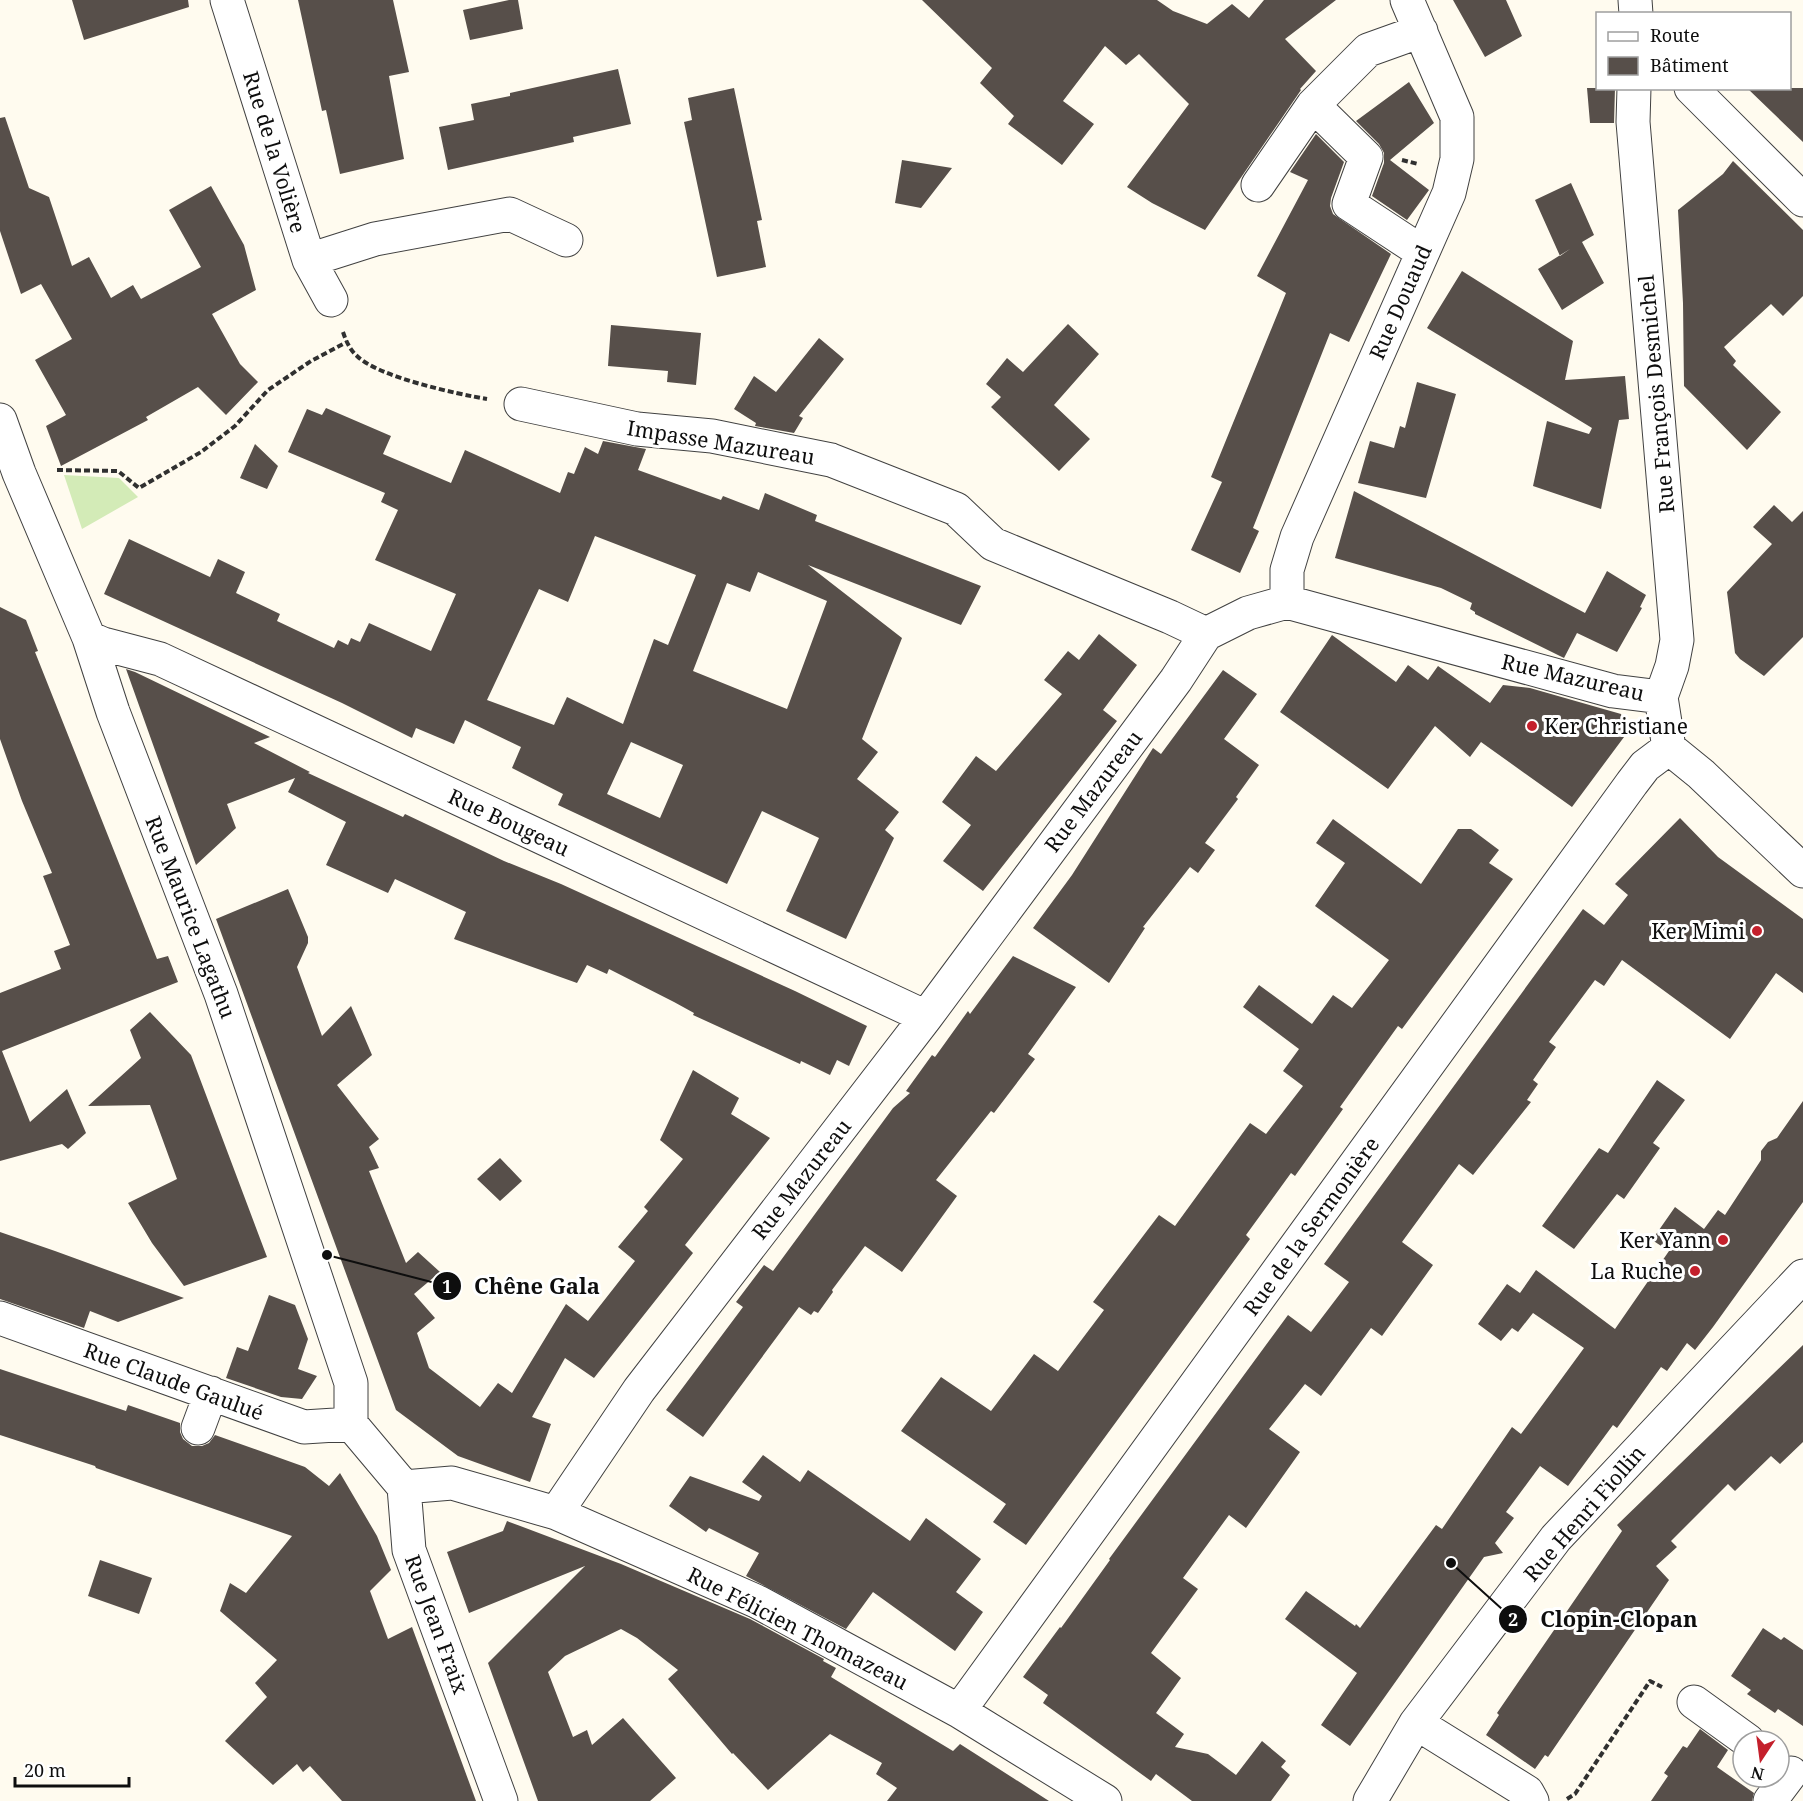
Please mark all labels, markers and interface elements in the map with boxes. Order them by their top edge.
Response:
legend [1596,12,1791,90]
text: Route [1650,23,1700,47]
text: Bâtiment [1650,53,1729,77]
street label: Rue de la Volière [237,68,313,236]
street label: Rue Douaud [1362,240,1438,364]
street label: Rue François Desmichel [1632,273,1680,514]
street label: Impasse Mazureau [625,413,817,471]
street label: Rue Mazureau [1499,647,1647,707]
place label: Ker Christiane [1544,712,1688,740]
marker: Ker Christiane [1525,719,1539,733]
street label: Rue Mazureau [1038,724,1148,858]
street label: Rue Bougeau [444,782,574,862]
street label: Rue Maurice Lagathu [140,812,242,1022]
place label: Ker Mimi [1651,917,1745,945]
marker: Ker Mimi [1750,924,1764,938]
street label: Rue Mazureau [745,1113,857,1245]
street label: Rue de la Sermonière [1237,1131,1385,1321]
place label: Ker Yann [1619,1226,1711,1254]
marker: Ker Yann [1716,1233,1730,1247]
place label: La Ruche [1591,1257,1683,1285]
marker: La Ruche [1688,1264,1702,1278]
callout: Chêne Gala [432,1266,612,1306]
text: Chêne Gala [474,1270,600,1300]
text: 1 [442,1274,452,1298]
street label: Rue Claude Gaulué [80,1335,268,1427]
street label: Rue Henri Fiollin [1517,1439,1651,1587]
street label: Rue Jean Fraix [399,1551,475,1698]
street label: Rue Félicien Thomazeau [683,1560,913,1696]
callout: Clopin-Clopan [1498,1599,1710,1639]
text: Clopin-Clopan [1540,1603,1698,1633]
text: 2 [1508,1607,1518,1631]
north arrow [1731,1729,1791,1789]
scale bar [15,1750,129,1788]
text: 20 m [24,1758,66,1782]
text: N [1749,1761,1766,1786]

